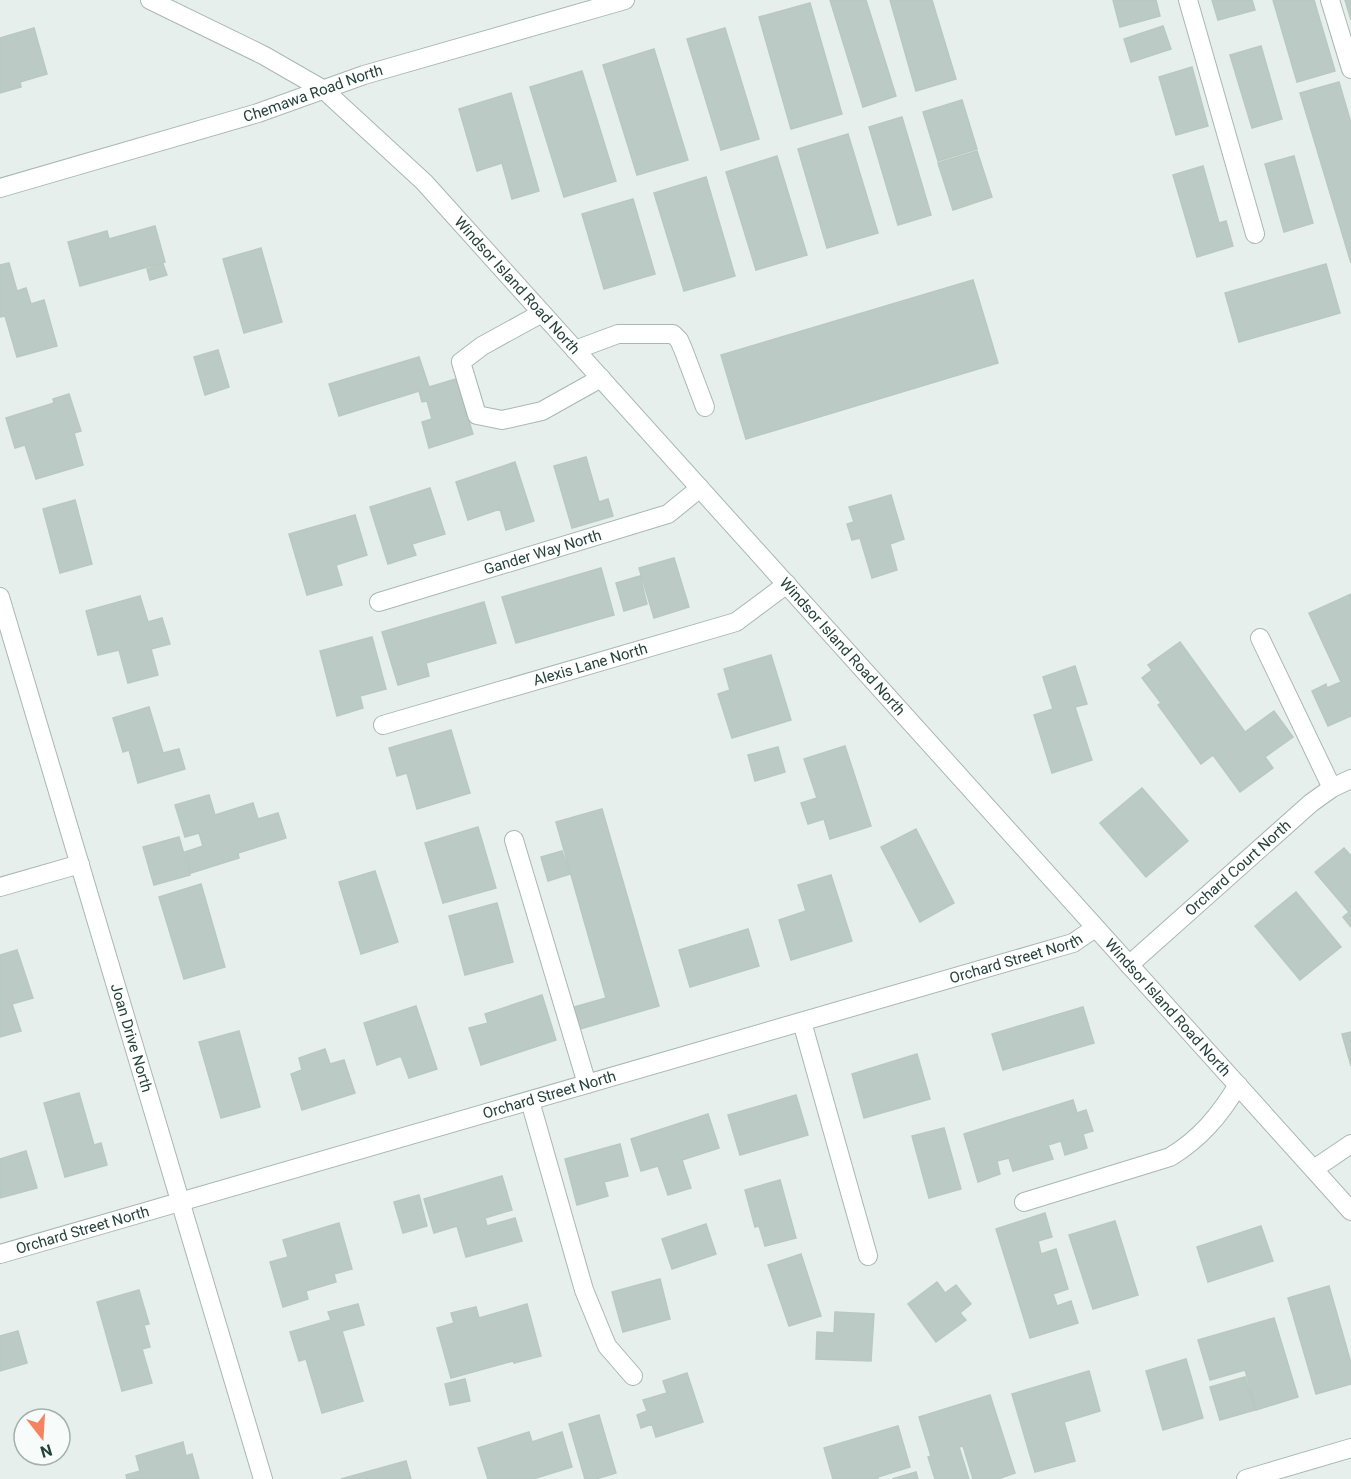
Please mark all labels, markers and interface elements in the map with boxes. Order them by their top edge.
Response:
street label: Chemawa Road North [241,61,385,126]
street label: Windsor Island Road North [450,213,584,358]
street label: Gander Way North [482,526,603,579]
street label: Windsor Island Road North [776,574,909,719]
street label: Alexis Lane North [531,639,650,690]
street label: Orchard Court North [1182,816,1295,920]
street label: Orchard Street North [947,930,1086,987]
street label: Windsor Island Road North [1101,935,1234,1080]
street label: Joan Drive North [107,981,156,1094]
street label: Orchard Street North [481,1067,618,1123]
street label: Orchard Street North [14,1202,151,1258]
north arrow [12,1407,72,1467]
text: N [38,1440,54,1462]

